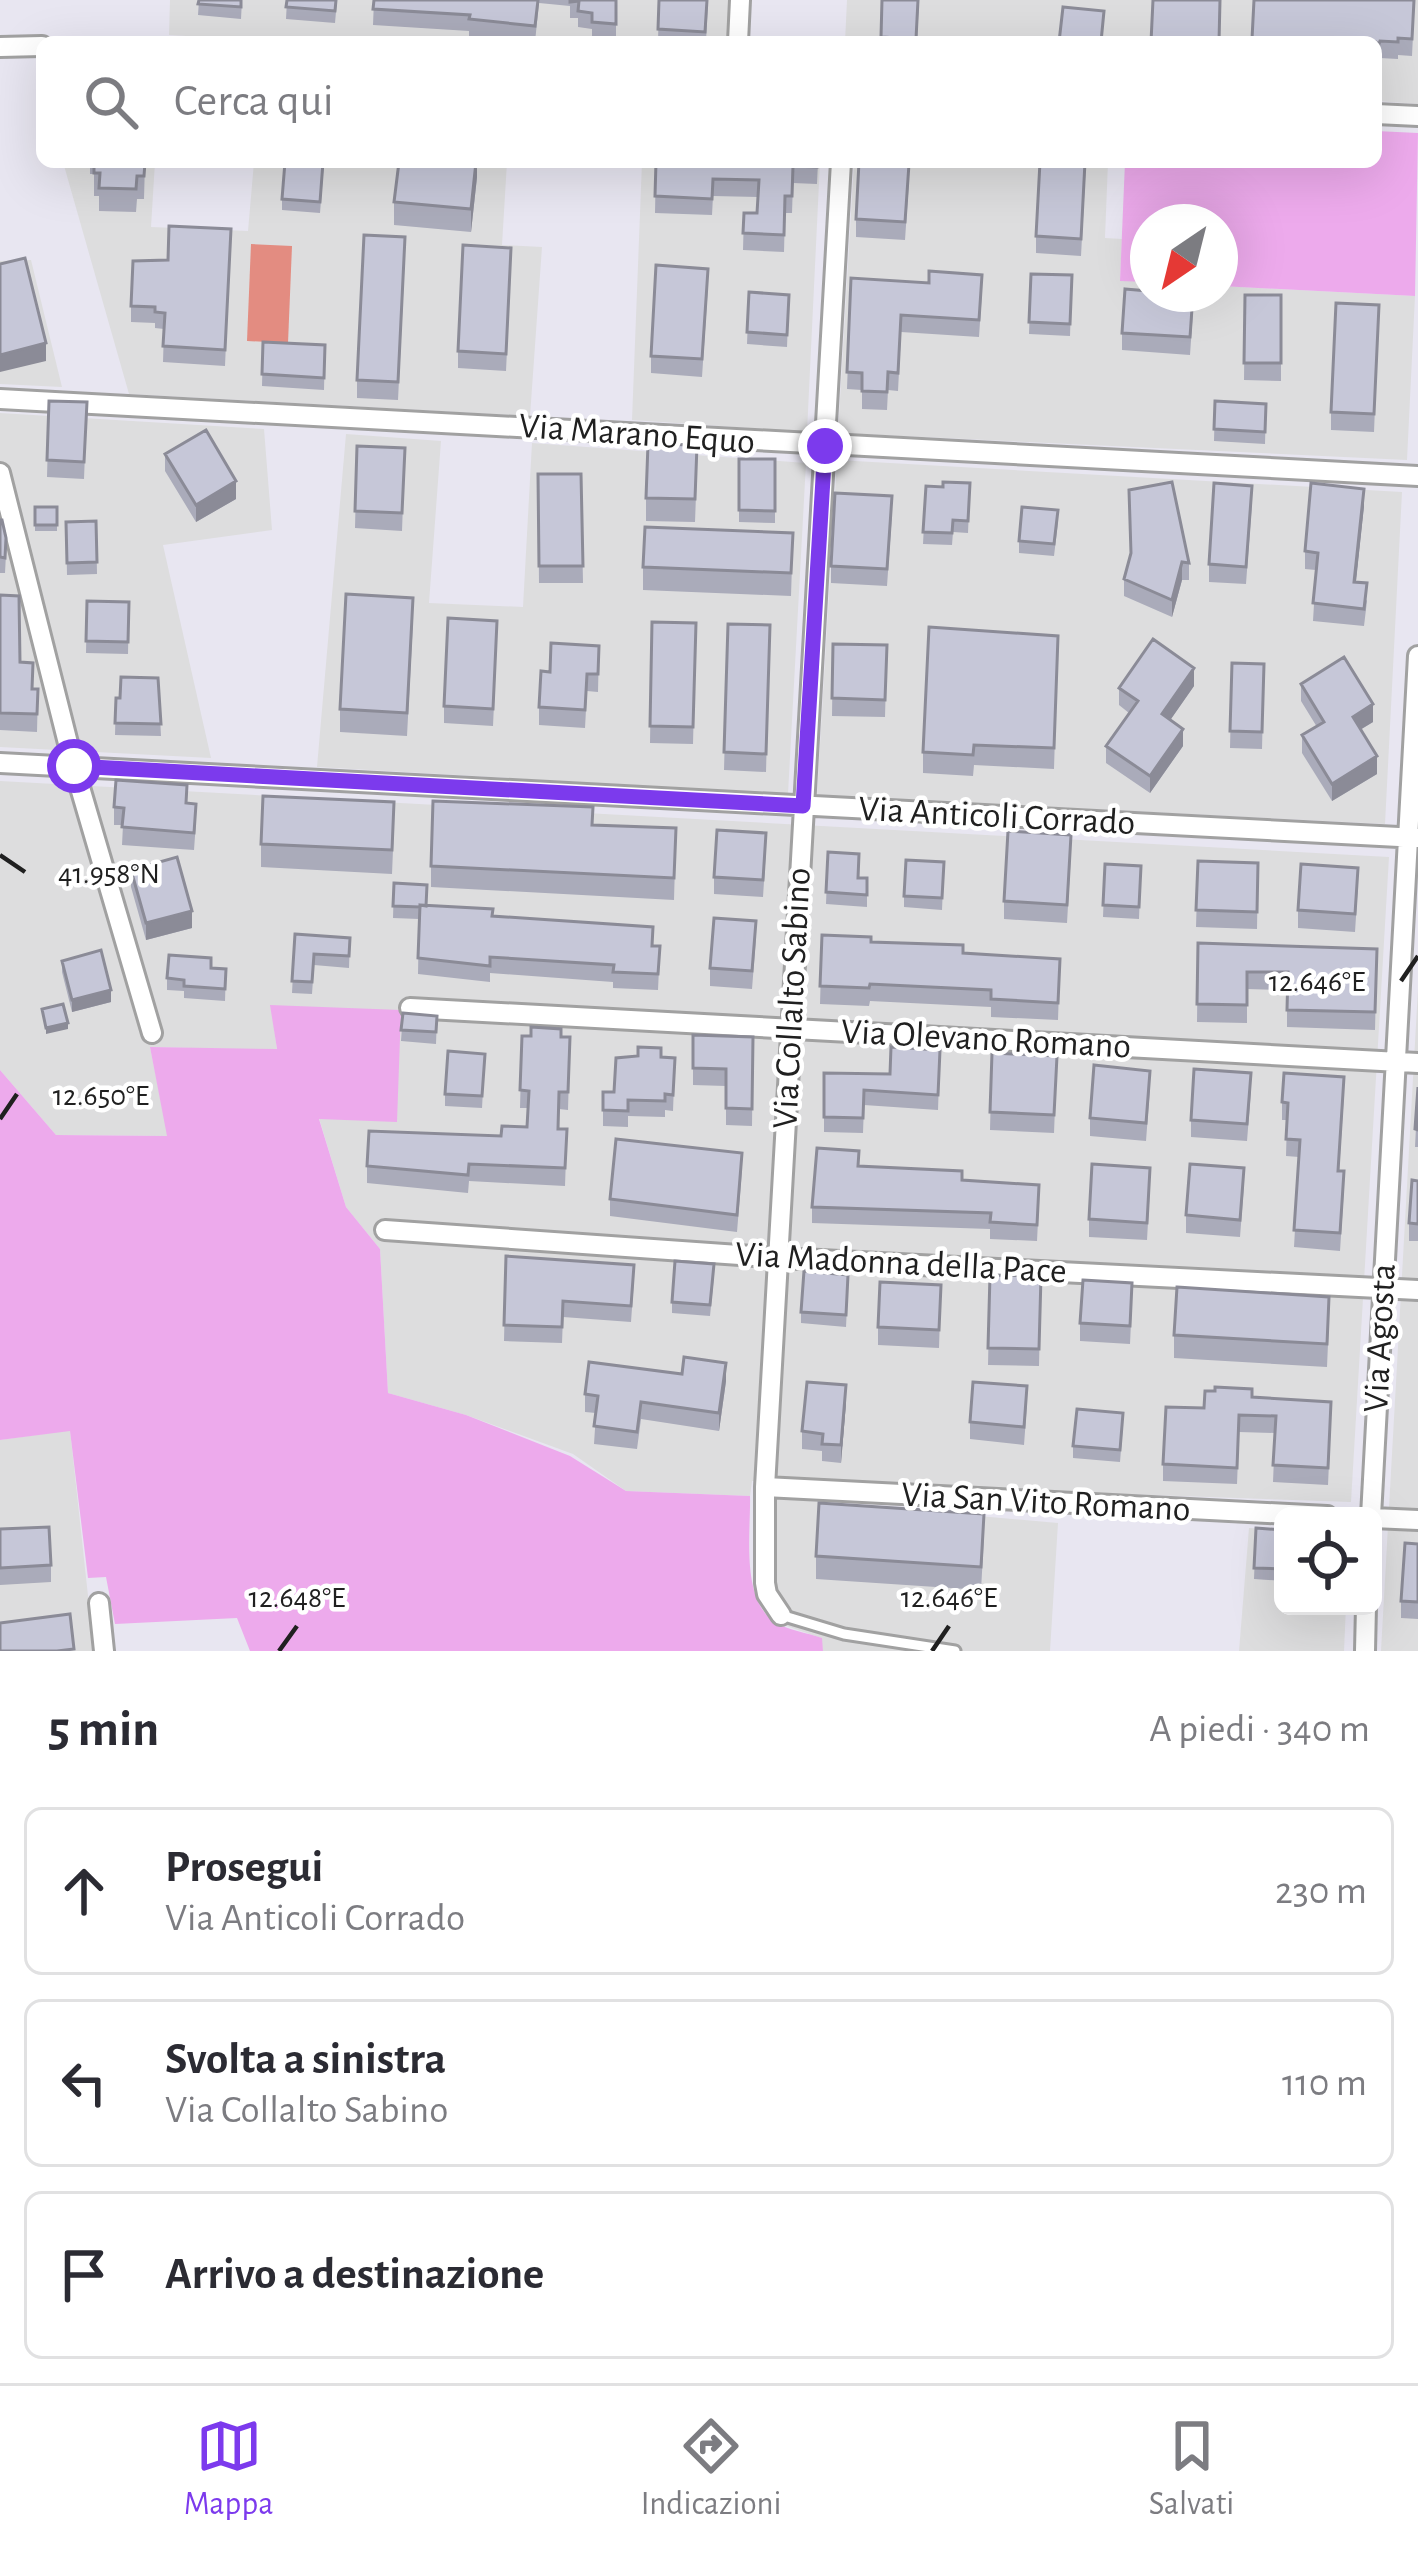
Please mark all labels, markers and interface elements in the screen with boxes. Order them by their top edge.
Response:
search box [36,36,1382,168]
icon: search [78,69,144,135]
text: Cerca qui [174,79,334,124]
north arrow [1130,204,1238,312]
street label: Via Marano Equo [518,408,756,460]
route end [798,419,852,473]
route start [47,739,101,793]
street label: Via Anticoli Corrado [858,791,1136,841]
text: 41.958°N [58,859,160,889]
street label: Via Collalto Sabino [767,866,817,1130]
text: 12.646°E [1269,967,1365,997]
street label: Via Olevano Romano [840,1013,1132,1065]
text: 12.650°E [53,1081,149,1111]
street label: Via Madonna della Pace [734,1236,1068,1290]
street label: Via Agosta [1358,1263,1402,1413]
street label: Via San Vito Romano [900,1476,1192,1528]
map controls [1274,1507,1382,1615]
button: locate [1274,1507,1382,1615]
text: 12.648°E [249,1583,345,1613]
text: 12.646°E [901,1583,997,1613]
text: 5 min [48,1704,159,1755]
text: A piedi · 340 m [1149,1710,1370,1749]
text: Prosegui [165,1845,323,1890]
icon: ahead [51,1858,117,1924]
text: 230 m [1275,1872,1367,1911]
text: Via Anticoli Corrado [165,1899,465,1938]
text: Svolta a sinistra [165,2037,446,2082]
icon: left [51,2050,117,2116]
text: 110 m [1282,2064,1367,2103]
text: Via Collalto Sabino [165,2091,448,2130]
icon: arrive [51,2242,117,2308]
text: Arrivo a destinazione [165,2252,544,2297]
tab: Mappa [184,2413,273,2525]
tab: Indicazioni [641,2413,782,2525]
tab: Salvati [1149,2413,1234,2525]

